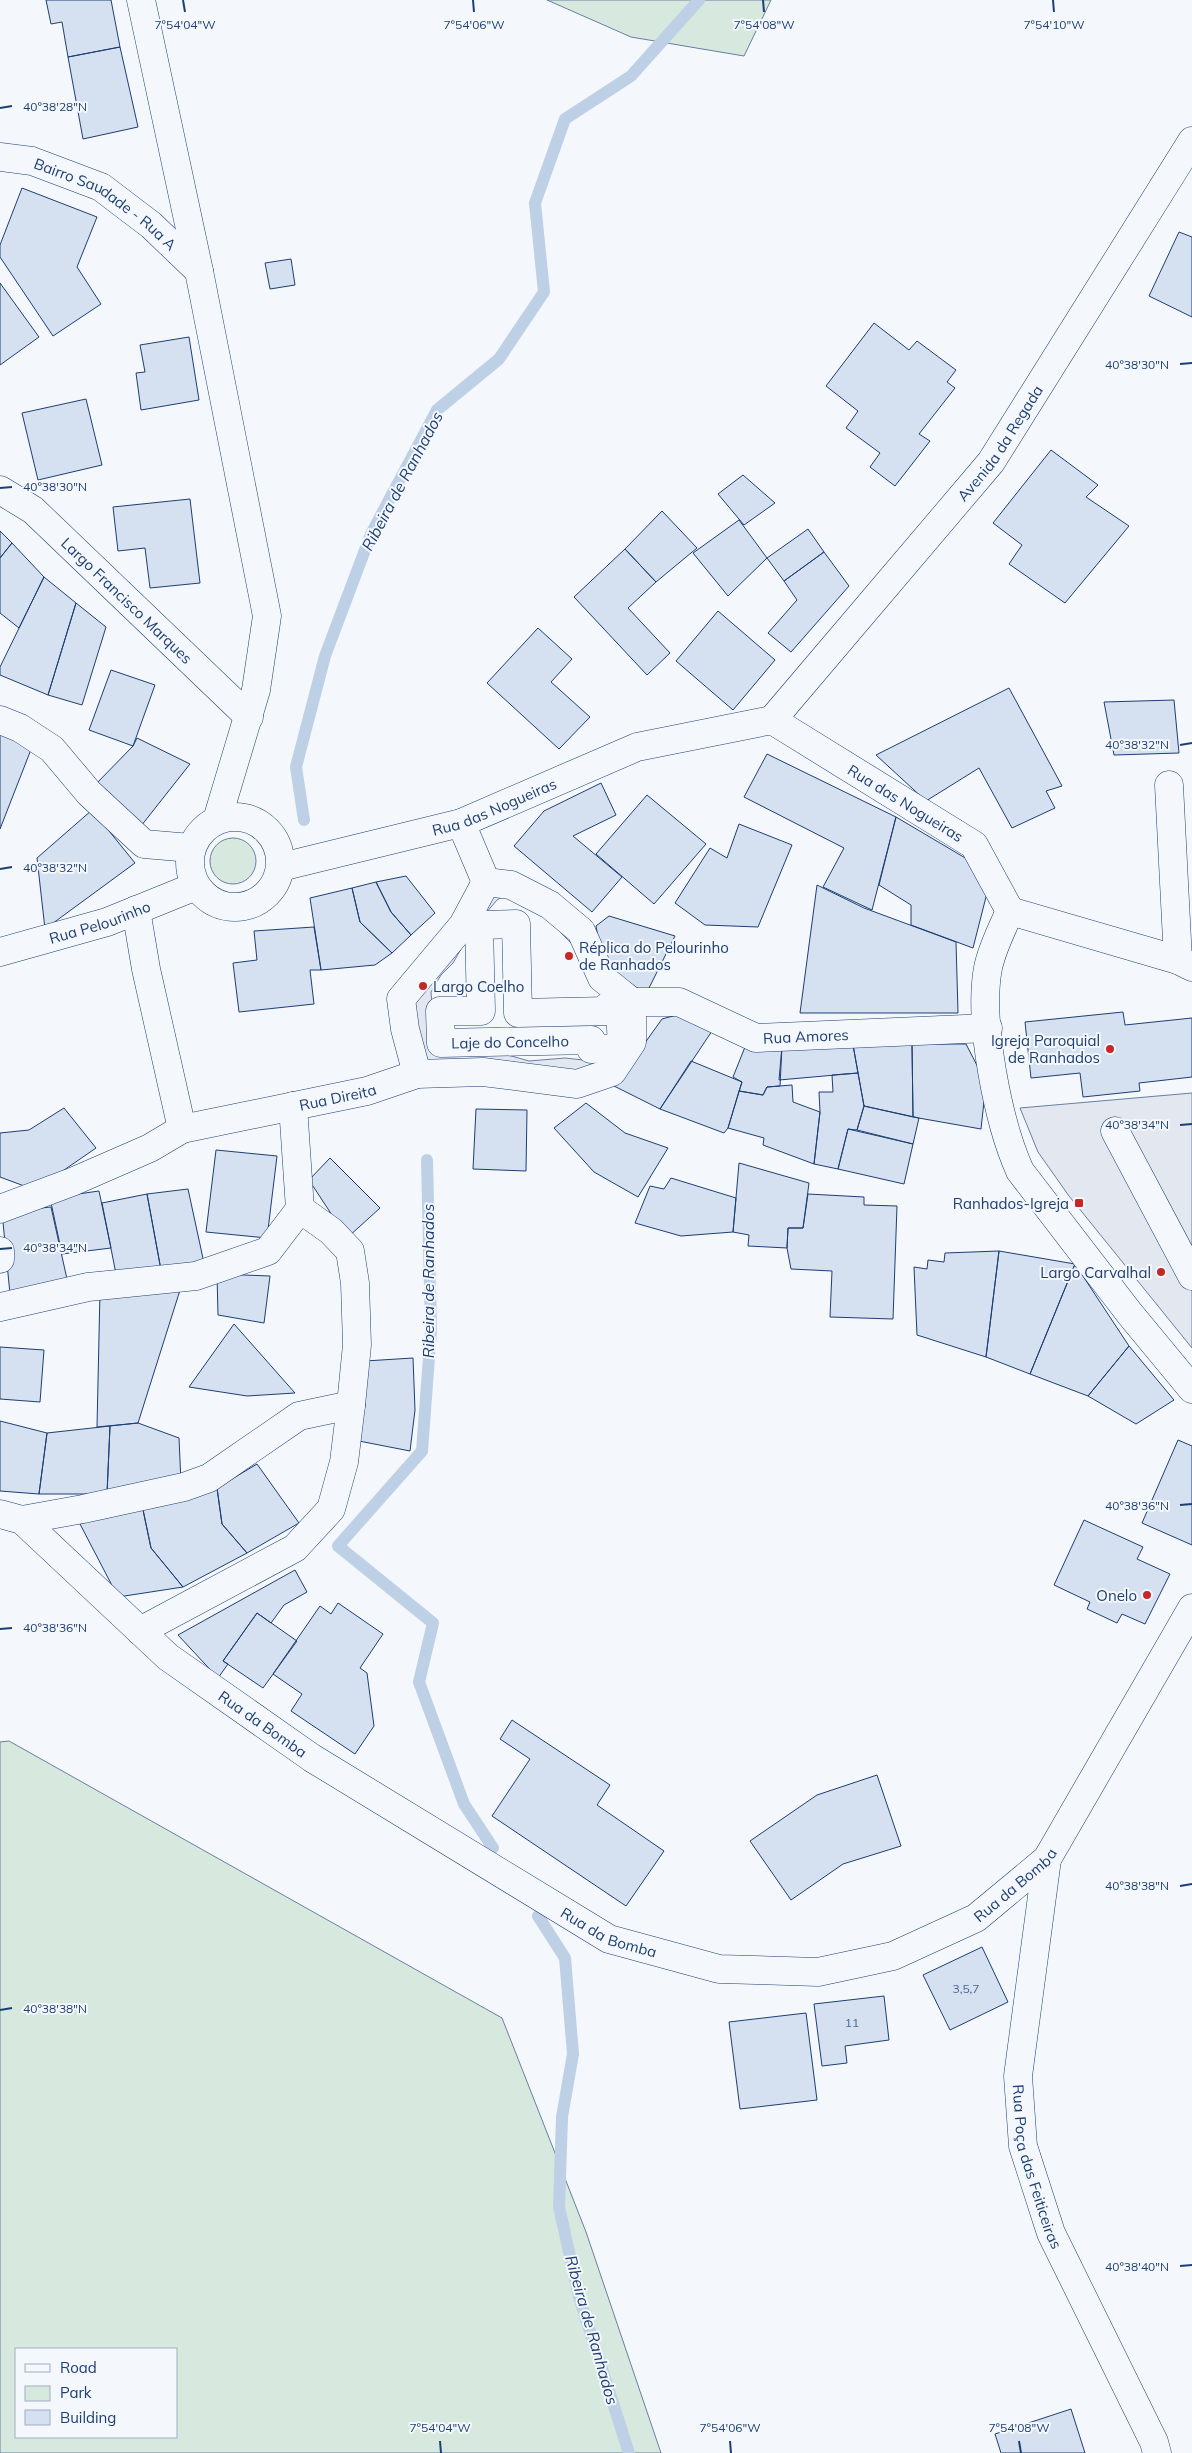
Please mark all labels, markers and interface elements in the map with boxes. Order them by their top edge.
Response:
text: 7°54'04"W [154,17,216,32]
text: 7°54'06"W [443,17,505,32]
text: 7°54'08"W [733,17,795,32]
text: 7°54'10"W [1023,17,1085,32]
text: 40°38'28"N [23,99,87,114]
street label: Bairro Saudade - Rua A [31,153,181,254]
text: 40°38'30"N [1105,357,1169,372]
street label: Avenida da Regada [953,381,1046,505]
water label: Ribeira de Ranhados [357,408,447,554]
text: 40°38'30"N [23,479,87,494]
street label: Largo Francisco Marques [58,533,197,667]
text: 40°38'32"N [1105,737,1169,752]
street label: Rua das Nogueiras [844,760,967,846]
street label: Rua das Nogueiras [430,773,559,839]
text: 40°38'32"N [23,860,87,875]
street label: Rua Pelourinho [47,896,153,947]
place label: Réplica do Pelourinho de Ranhados [579,938,729,974]
marker: Réplica do Pelourinho de Ranhados [563,950,575,962]
place label: Largo Coelho [433,977,524,996]
marker: Largo Coelho [417,980,429,992]
street label: Rua Amores [763,1025,849,1047]
street label: Laje do Concelho [451,1031,569,1053]
place label: Igreja Paroquial de Ranhados [991,1031,1100,1067]
marker: Igreja Paroquial de Ranhados [1104,1043,1116,1055]
street label: Rua Direita [297,1079,379,1114]
text: 40°38'34"N [1105,1117,1169,1132]
place label: Ranhados-Igreja [953,1194,1069,1213]
marker: Ranhados-Igreja [1073,1197,1085,1209]
water label: Ribeira de Ranhados [418,1204,438,1358]
text: 40°38'34"N [23,1240,87,1255]
place label: Largo Carvalhal [1040,1263,1151,1282]
marker: Largo Carvalhal [1155,1266,1167,1278]
text: 40°38'36"N [1105,1498,1169,1513]
place label: Onelo [1096,1586,1137,1605]
marker: Onelo [1141,1589,1153,1601]
text: 40°38'36"N [23,1620,87,1635]
street label: Rua da Bomba [215,1686,311,1761]
street label: Rua da Bomba [969,1845,1061,1926]
text: 40°38'38"N [1105,1878,1169,1893]
street label: Rua da Bomba [557,1902,659,1961]
house number: 3,5,7 [952,1981,980,1996]
text: 40°38'38"N [23,2001,87,2016]
house number: 11 [845,2015,859,2030]
street label: Rua Poça das Feiticeiras [1009,2084,1067,2252]
water label: Ribeira de Ranhados [561,2253,623,2407]
text: 40°38'40"N [1105,2259,1169,2274]
legend [15,2348,178,2438]
text: Road [60,2358,97,2377]
text: Park [60,2383,92,2402]
text: Building [60,2408,116,2427]
text: 7°54'04"W [409,2420,471,2435]
text: 7°54'06"W [699,2420,761,2435]
text: 7°54'08"W [988,2420,1050,2435]

